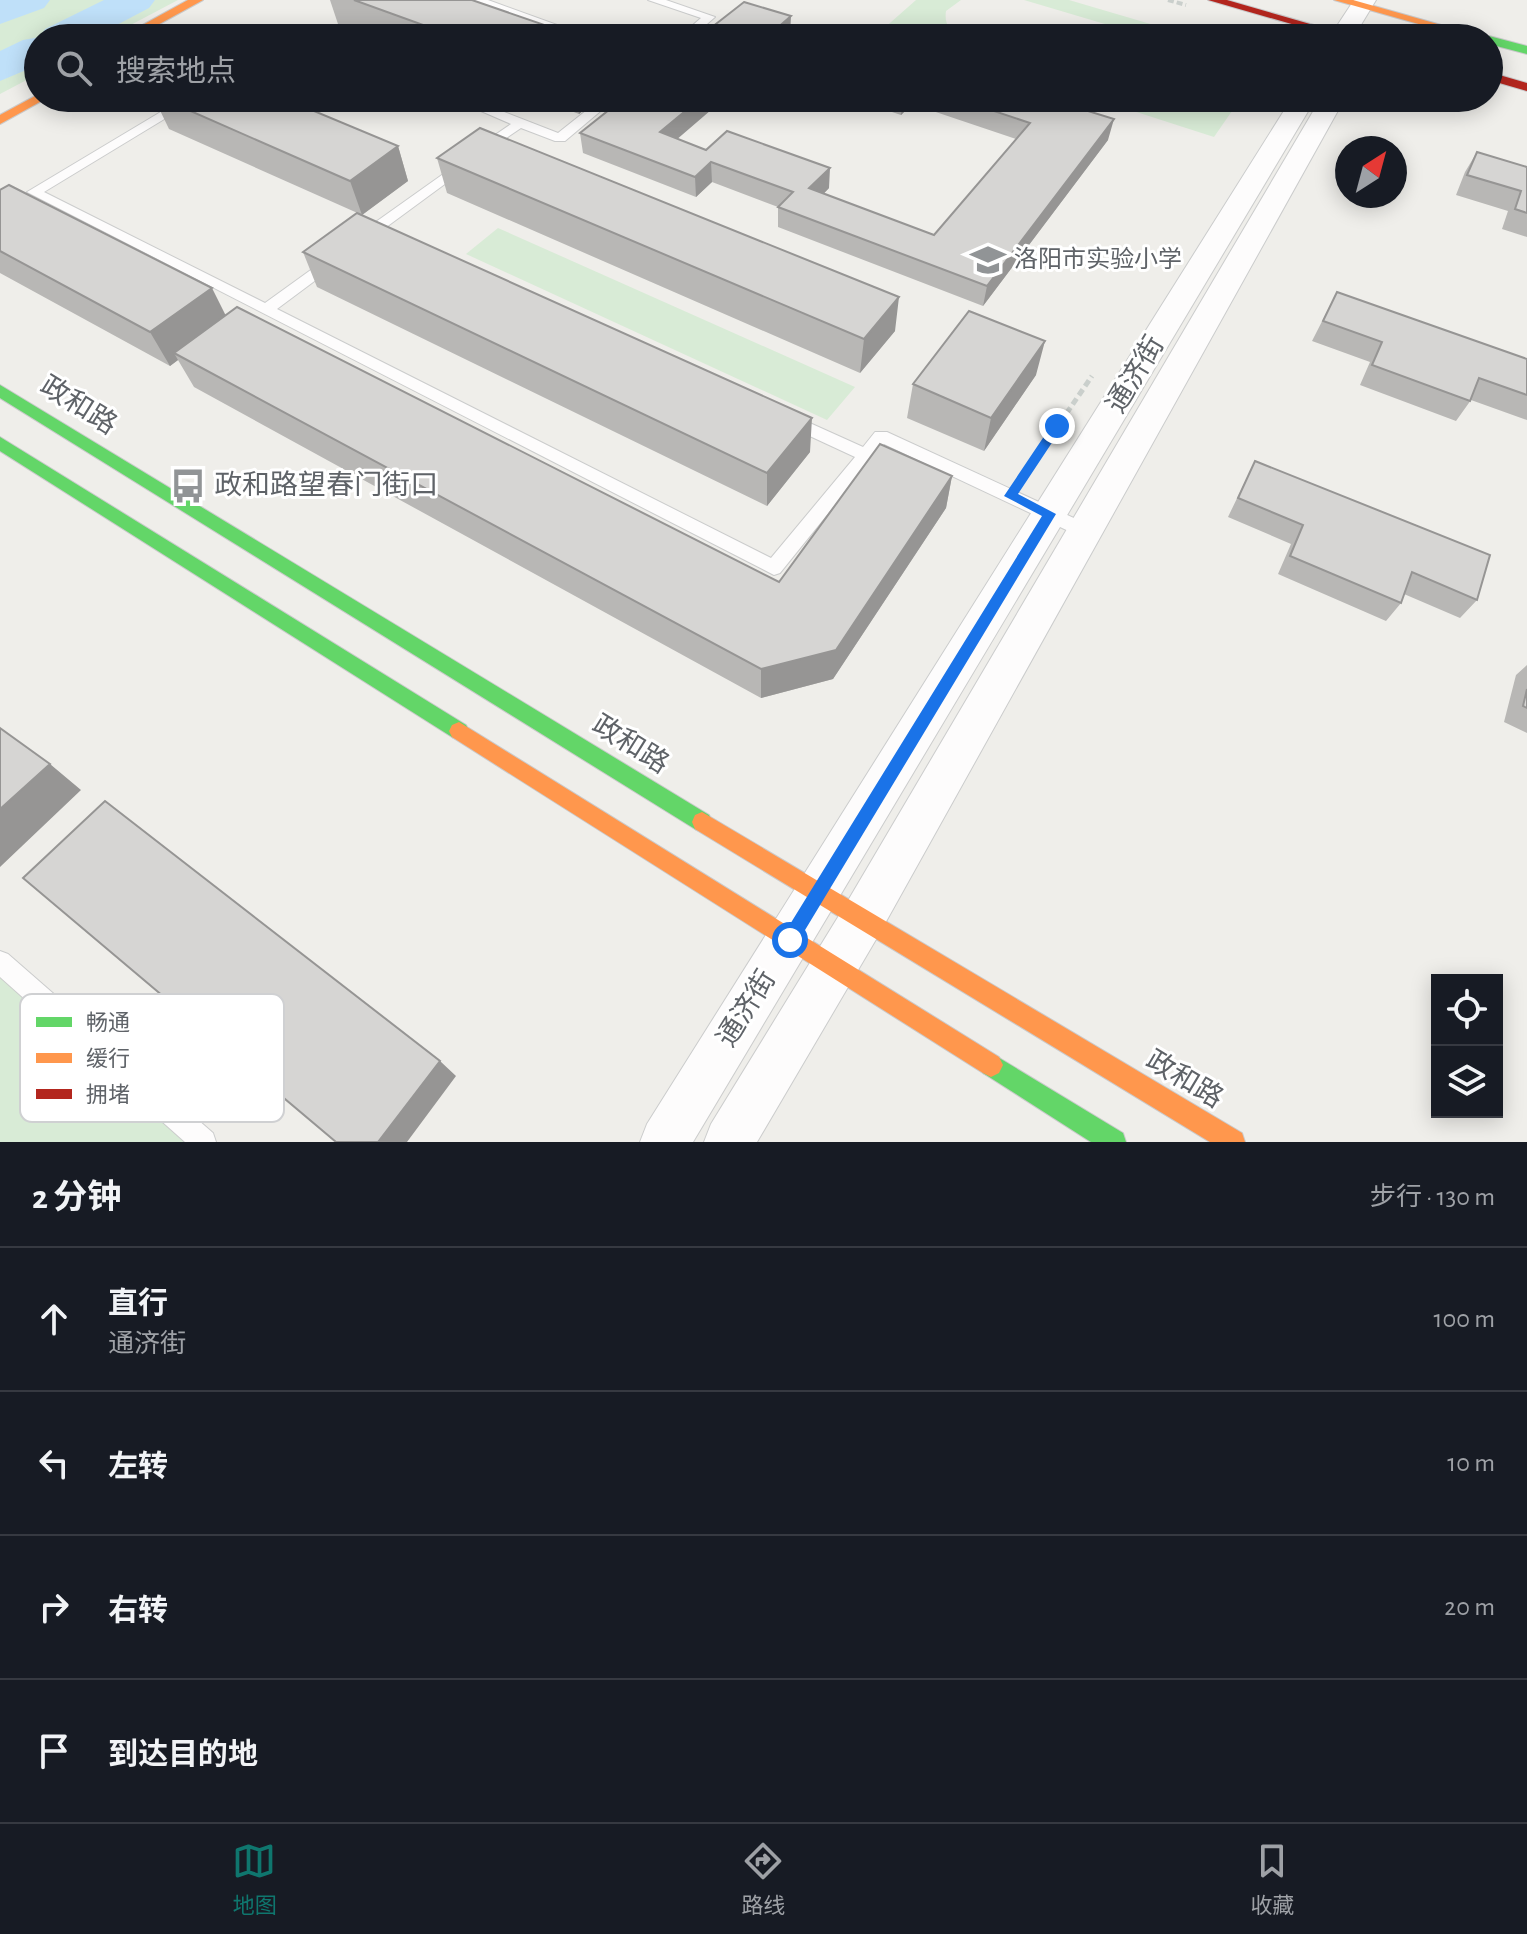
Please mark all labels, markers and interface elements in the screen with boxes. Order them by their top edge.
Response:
search box [24,24,1503,112]
icon: search [52,46,96,90]
text: 搜索地点 [116,57,236,87]
north arrow [1335,136,1407,208]
school or university icon: 洛阳市实验小学 [969,241,1007,279]
place label: 洛阳市实验小学 [1014,246,1182,272]
street label: 通济街 [1101,331,1170,418]
street label: 政和路 [35,370,122,440]
route end [1039,408,1075,444]
bus stop icon: 政和路望春门街口 [169,467,207,505]
place label: 政和路望春门街口 [214,470,438,500]
street label: 政和路 [587,709,674,779]
route start [772,922,808,958]
street label: 通济街 [711,965,781,1052]
map controls [1431,974,1503,1118]
button: locate [1431,974,1503,1046]
legend [20,994,284,1122]
text: 畅通 [86,1011,130,1034]
street label: 政和路 [1141,1045,1228,1114]
button: layers [1431,1046,1503,1118]
text: 缓行 [86,1047,130,1070]
text: 拥堵 [86,1083,130,1106]
text: 2 分钟 [32,1181,121,1215]
text: 步行 · 130 m [1370,1184,1495,1210]
text: 直行 [108,1289,168,1319]
icon: ahead [32,1297,76,1341]
text: 100 m [1434,1306,1495,1332]
text: 通济街 [108,1331,186,1357]
icon: left [32,1441,76,1485]
text: 10 m [1447,1450,1495,1476]
text: 左转 [108,1452,168,1482]
icon: right [32,1585,76,1629]
text: 20 m [1444,1594,1495,1620]
text: 右转 [108,1596,168,1626]
icon: arrive [32,1729,76,1773]
text: 到达目的地 [108,1740,258,1770]
tab: 地图 [232,1839,277,1919]
tab: 路线 [741,1839,786,1919]
tab: 收藏 [1250,1839,1295,1919]

